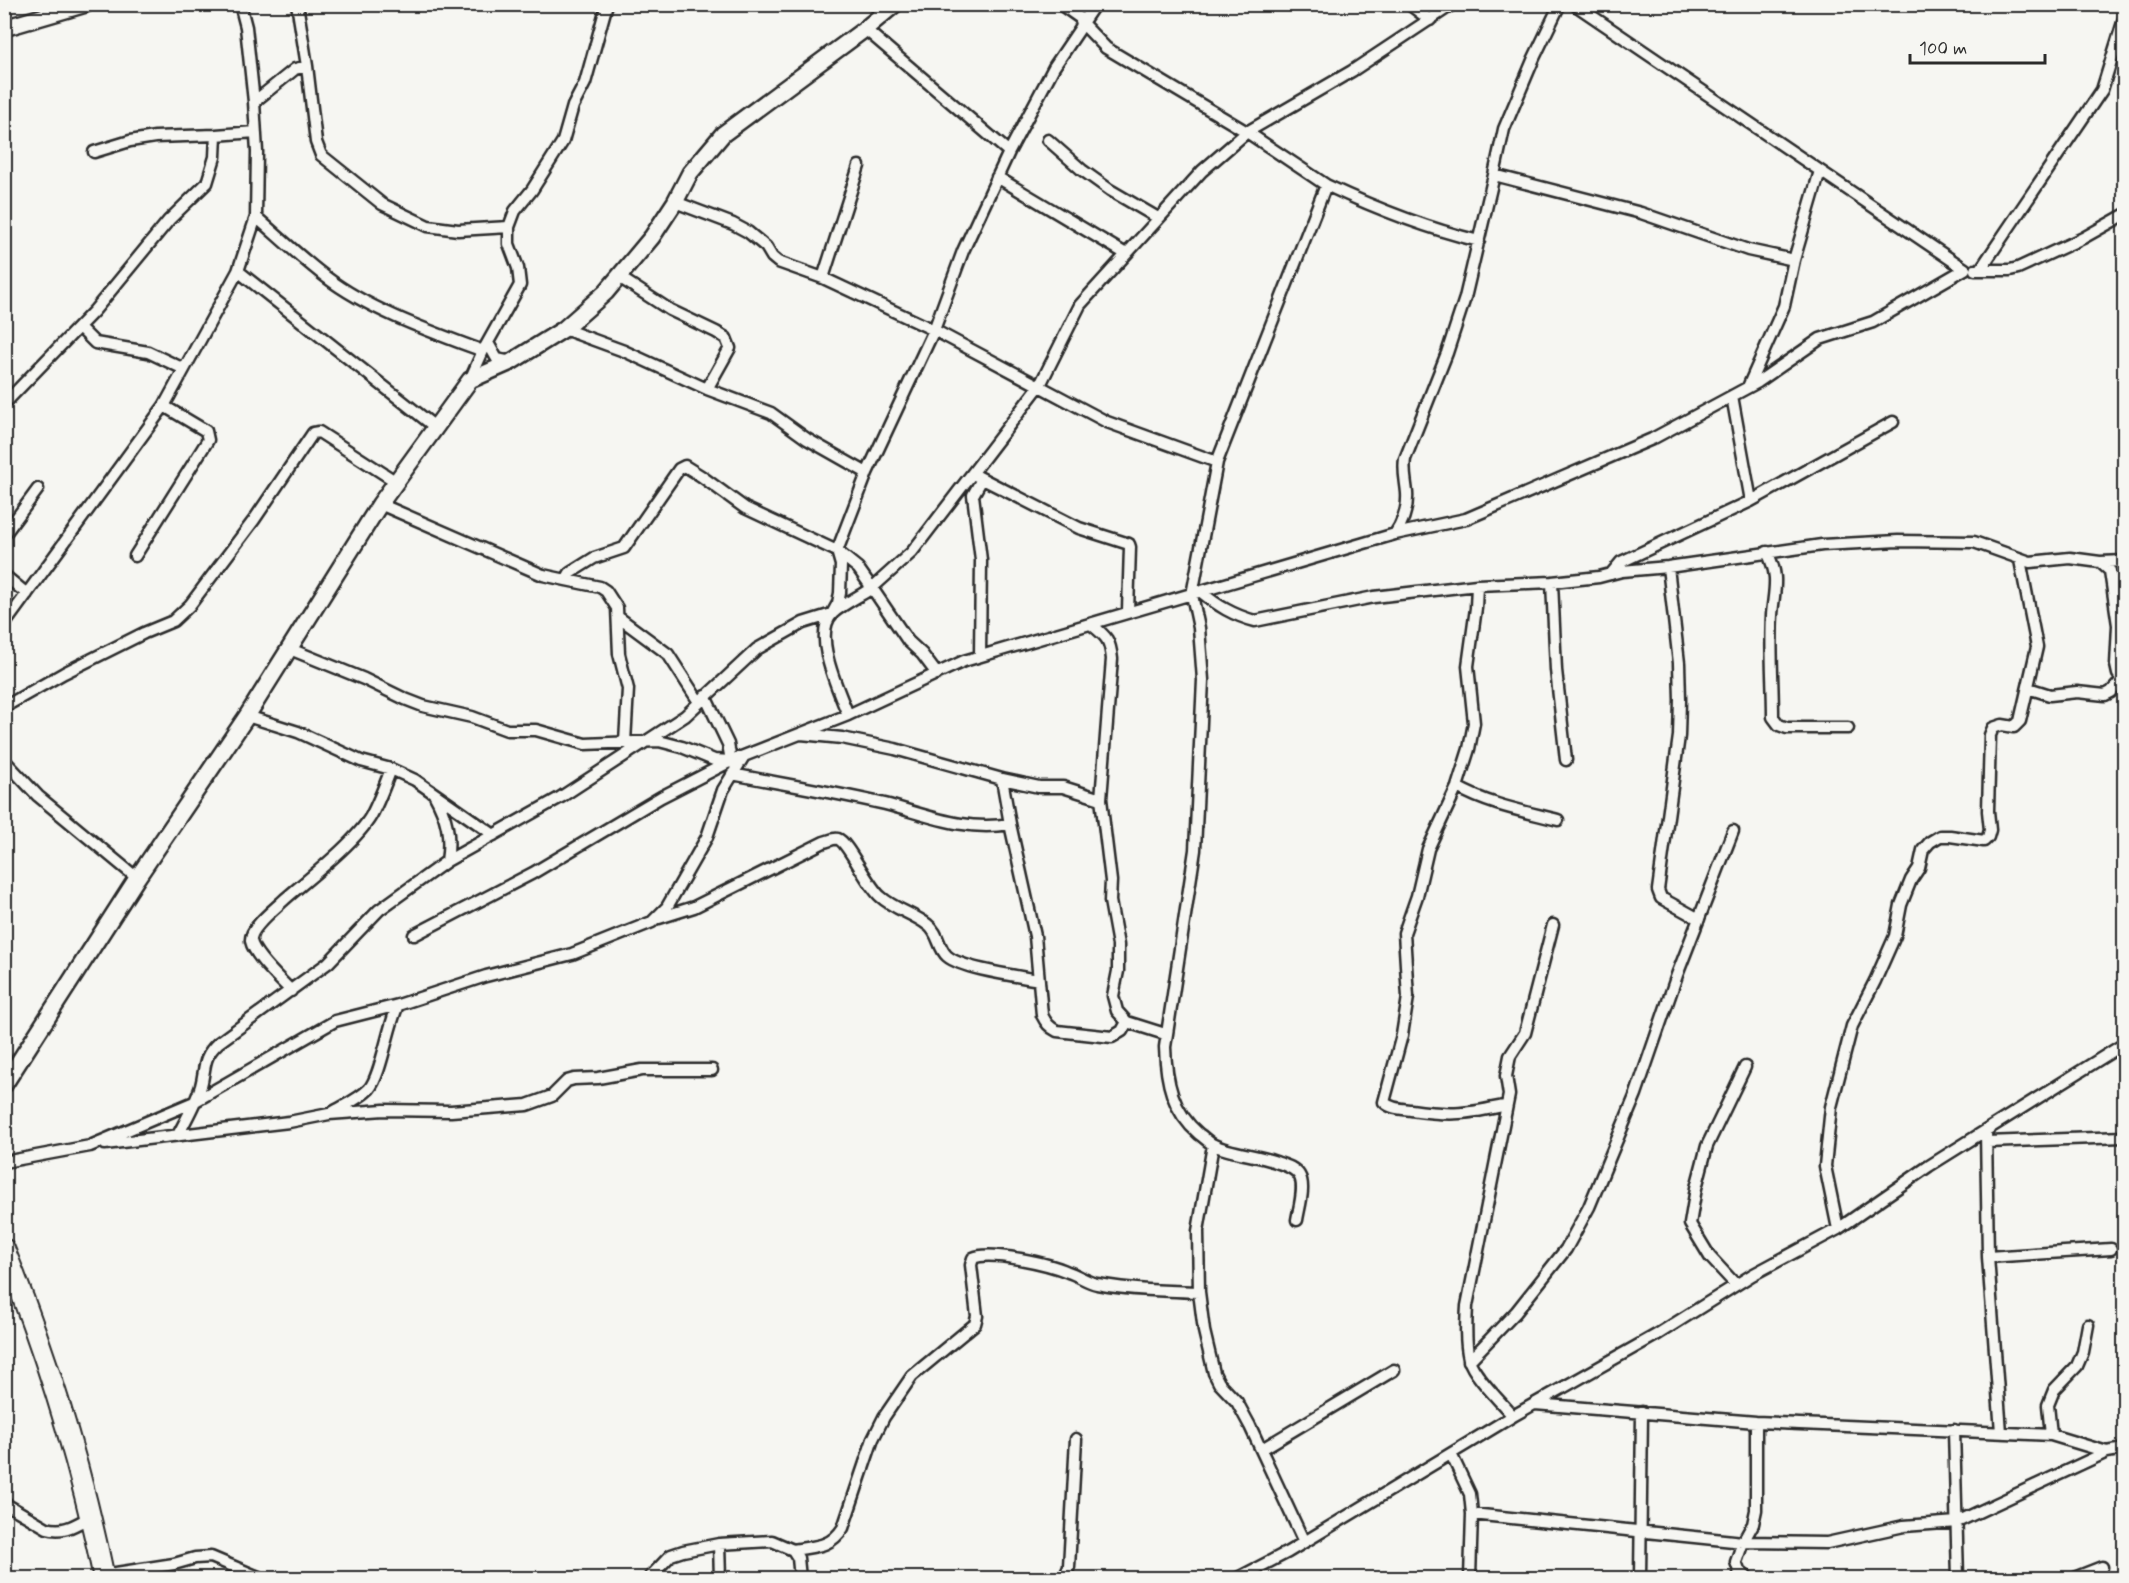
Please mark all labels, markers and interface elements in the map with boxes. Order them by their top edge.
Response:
scale bar [1910,27,2045,65]
text: 100 m [1919,37,1967,61]

